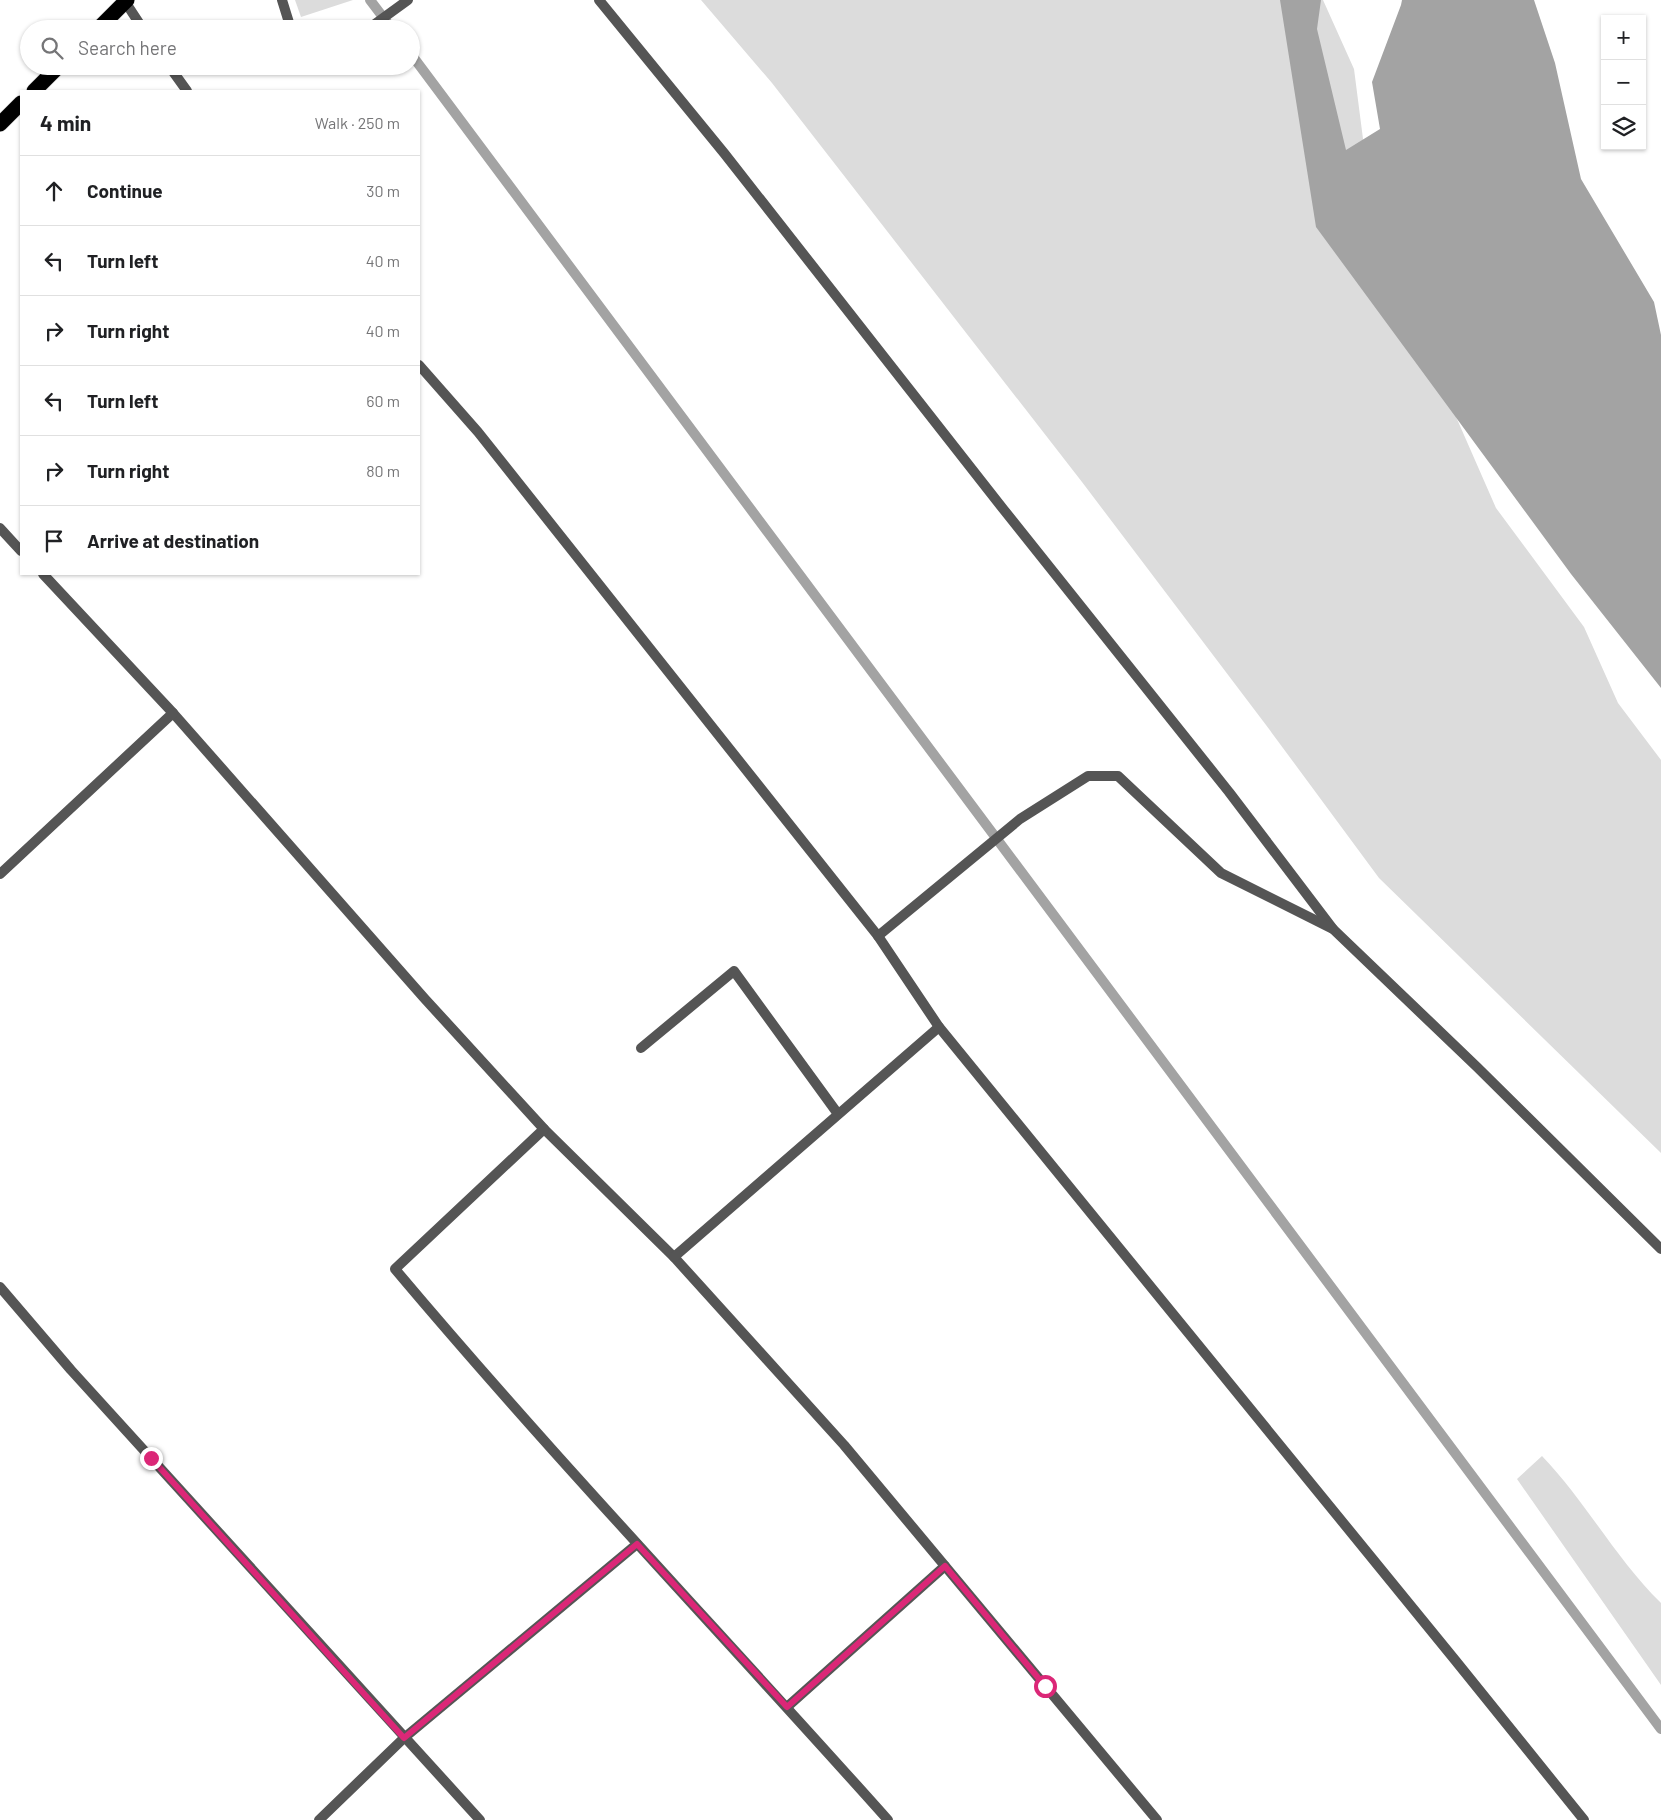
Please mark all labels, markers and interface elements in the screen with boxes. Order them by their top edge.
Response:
map controls [1601,15,1646,150]
button: + [1601,15,1646,60]
search box [20,20,420,75]
icon: search [38,34,66,62]
text: Search here [78,36,177,59]
button: − [1601,60,1646,105]
button: layers [1601,105,1646,150]
text: 4 min [40,110,91,135]
text: Walk · 250 m [315,113,400,132]
icon: ahead [40,177,68,205]
text: Continue [87,179,163,202]
text: 30 m [366,181,400,200]
icon: left [40,247,68,275]
text: Turn left [87,249,158,272]
text: 40 m [366,251,400,270]
icon: right [40,317,68,345]
text: Turn right [87,319,169,342]
text: 40 m [366,321,400,340]
icon: left [40,387,68,415]
text: Turn left [87,389,158,412]
text: 60 m [366,391,400,410]
icon: right [40,457,68,485]
text: Turn right [87,459,169,482]
text: 80 m [366,461,400,480]
icon: arrive [40,527,68,555]
text: Arrive at destination [87,529,259,552]
route end [140,1447,163,1470]
route start [1034,1675,1057,1698]

